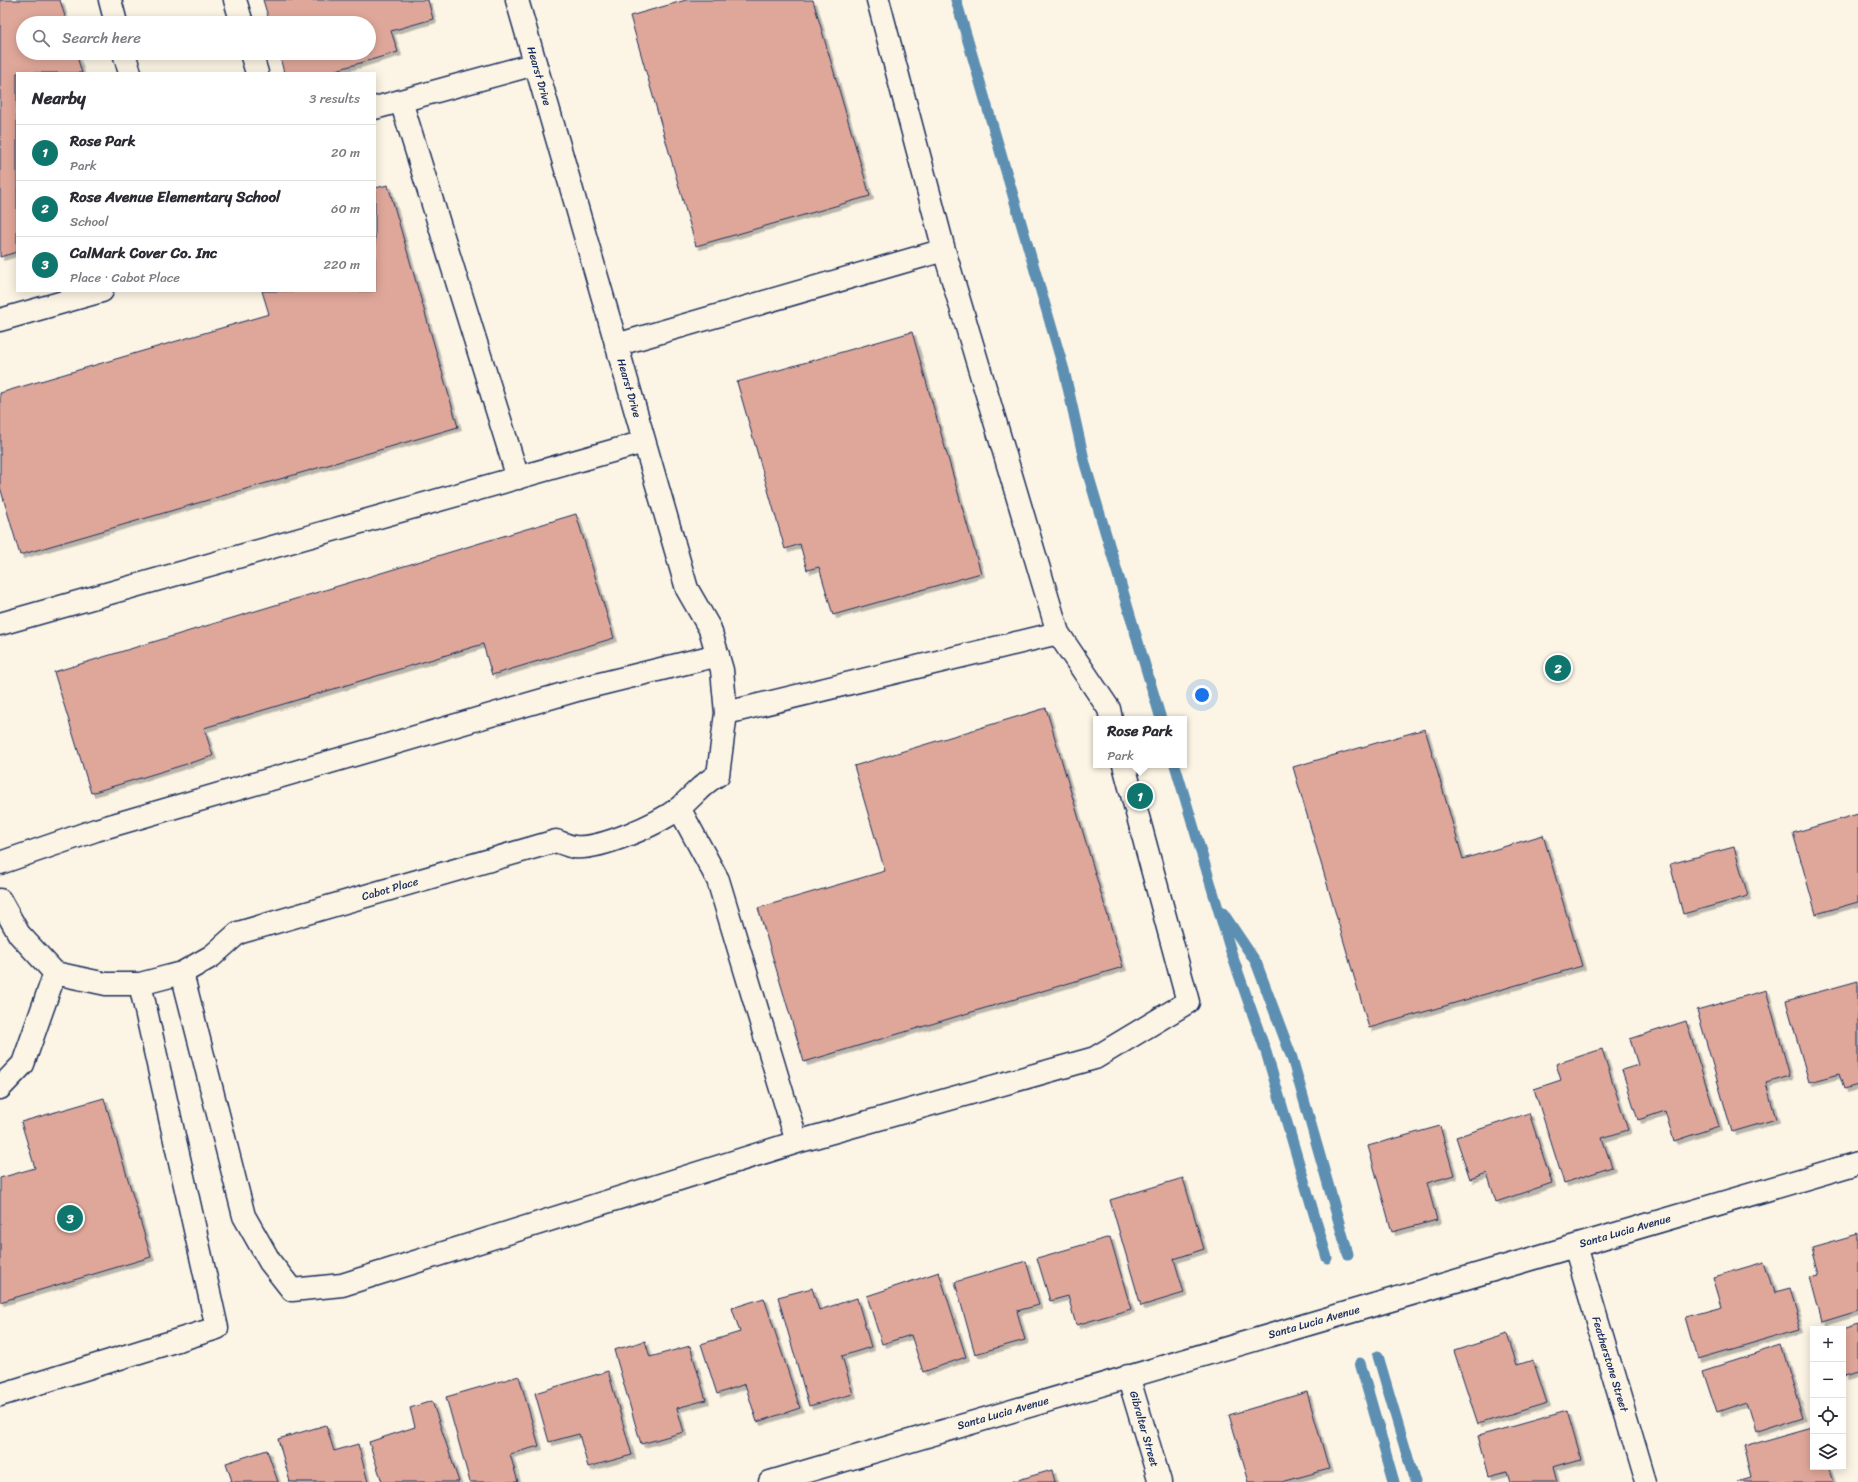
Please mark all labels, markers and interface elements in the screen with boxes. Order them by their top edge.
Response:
search box [16,16,376,60]
text: Search here [62,25,141,51]
icon: search [30,27,52,49]
street label: Hearst Drive [521,44,557,108]
text: Nearby [32,83,86,113]
text: 3 results [309,87,360,110]
text: Rose Park [70,128,136,154]
text: 1 [42,141,48,164]
text: 20 m [331,141,360,164]
text: Park [70,154,97,177]
text: Rose Avenue Elementary School [70,184,280,210]
text: 2 [41,197,49,220]
text: 60 m [331,197,360,220]
text: School [70,210,108,233]
text: CalMark Cover Co. Inc [70,240,218,266]
text: 3 [41,253,49,276]
text: 220 m [323,253,360,276]
text: Place · Cabot Place [70,266,180,289]
street label: Hearst Drive [611,356,647,420]
pin: 2 [1545,653,1571,683]
your location [1192,685,1212,705]
popup [1093,716,1187,768]
text: Rose Park [1107,718,1173,744]
text: Park [1107,744,1134,767]
pin: 1 [1127,781,1153,811]
street label: Cabot Place [360,872,421,906]
pin: 3 [57,1203,83,1233]
street label: Santa Lucia Avenue [1577,1209,1673,1253]
street label: Santa Lucia Avenue [1266,1300,1362,1344]
street label: Featherstone Street [1586,1314,1634,1415]
map controls [1810,1326,1846,1470]
button: + [1810,1326,1846,1362]
button: − [1810,1362,1846,1398]
street label: Gibralter Street [1124,1389,1164,1470]
street label: Santa Lucia Avenue [955,1391,1051,1435]
button: locate [1810,1398,1846,1434]
button: layers [1810,1434,1846,1470]

